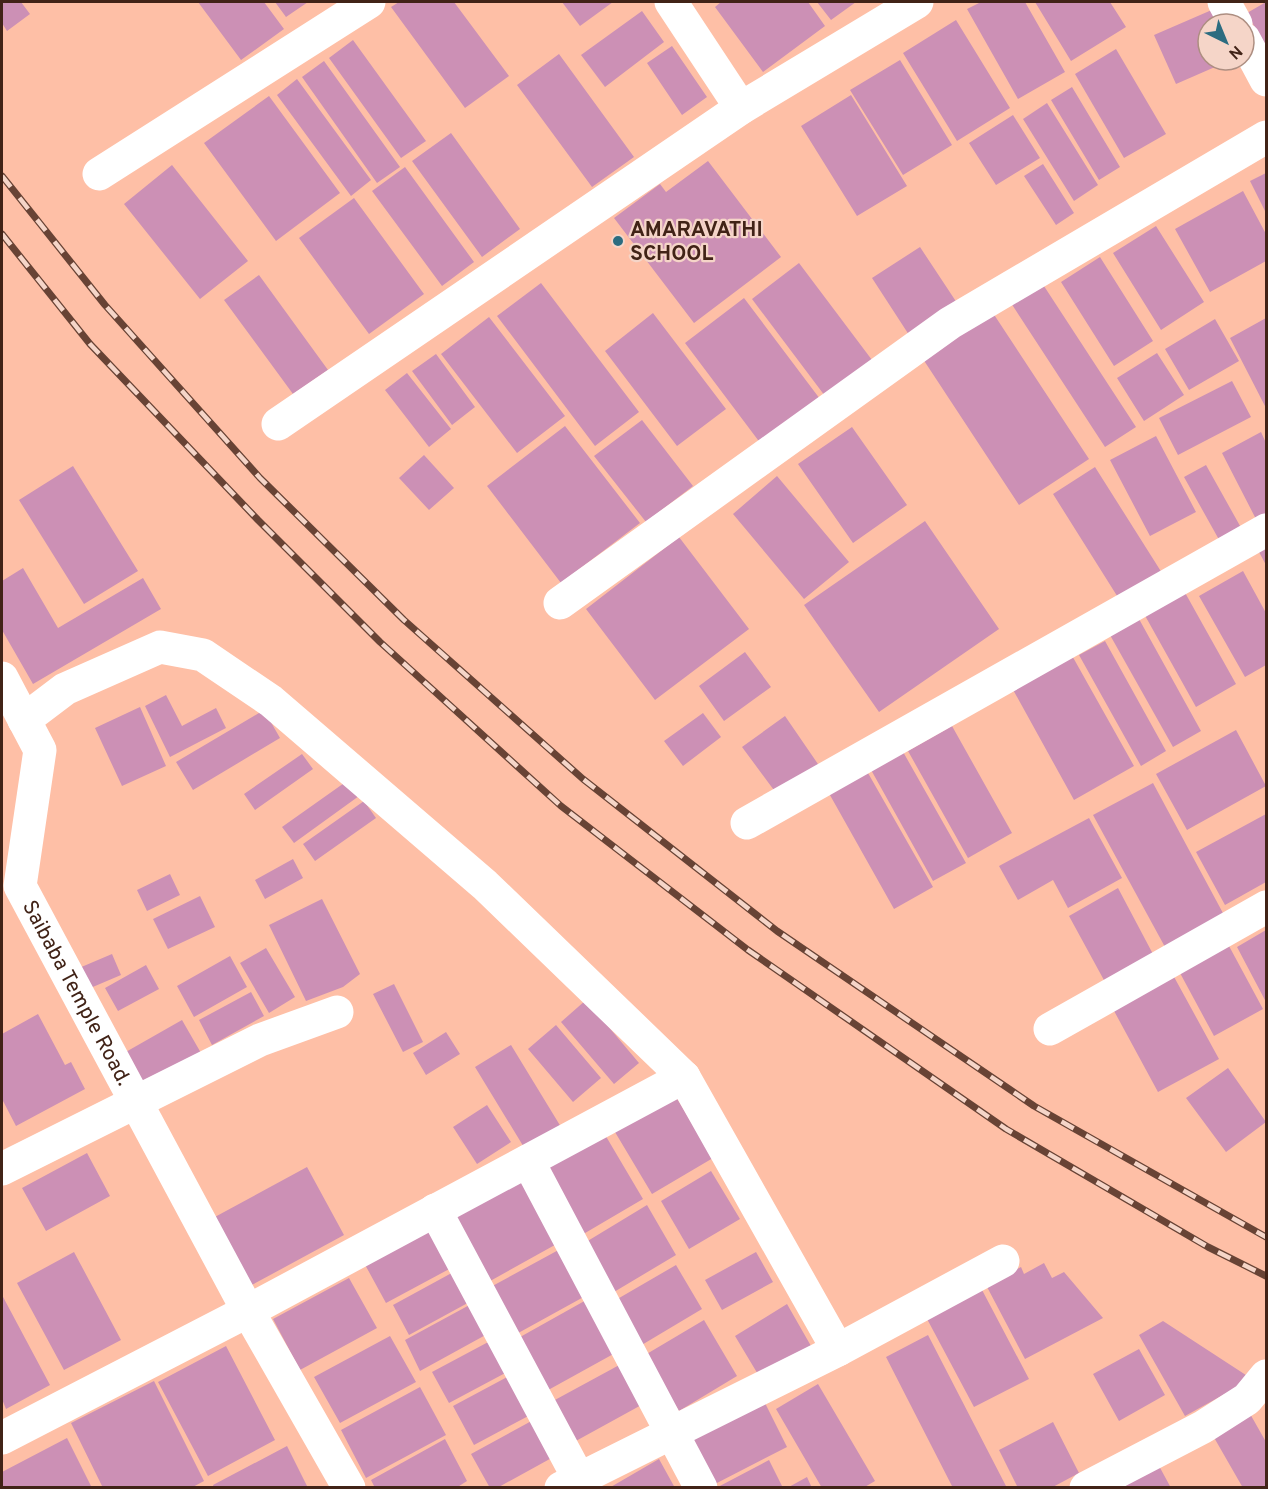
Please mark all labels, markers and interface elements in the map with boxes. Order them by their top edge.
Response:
north arrow [1196,12,1256,72]
text: N [1224,40,1246,63]
place label: AMARAVATHI SCHOOL [630,217,763,268]
marker: AMARAVATHI SCHOOL [611,234,625,248]
street label: Saibaba Temple Road. [15,896,137,1091]

